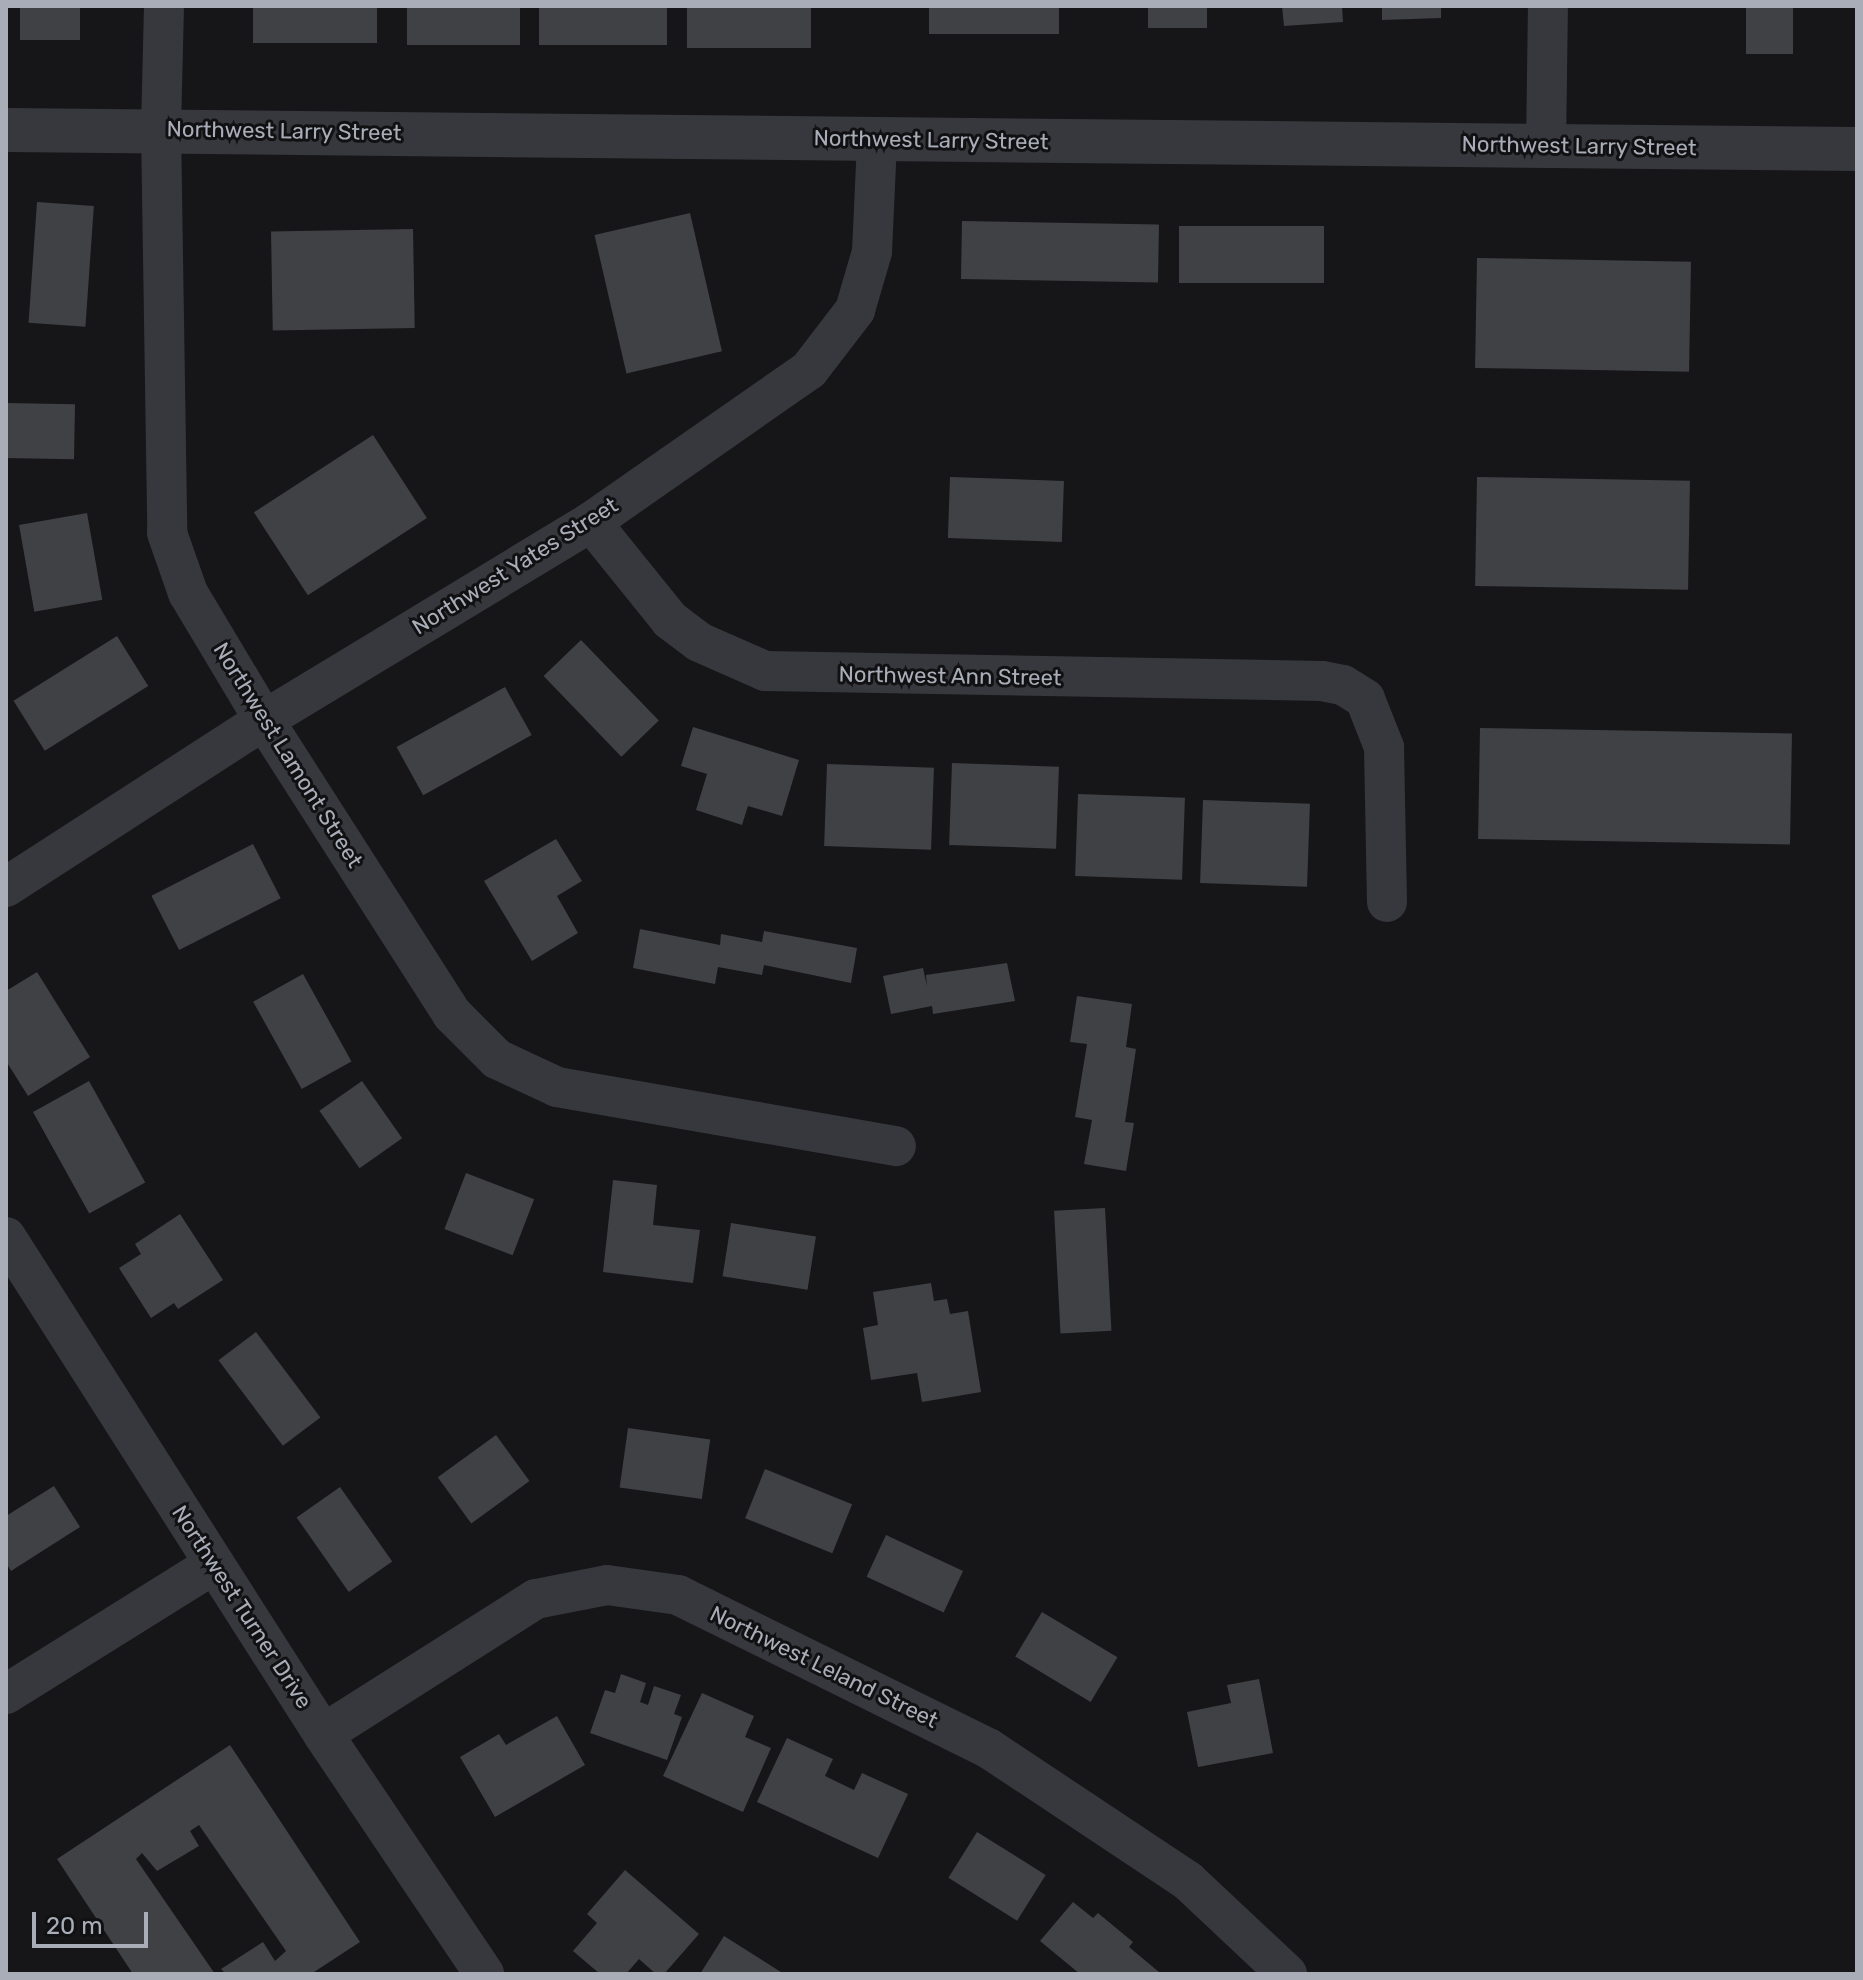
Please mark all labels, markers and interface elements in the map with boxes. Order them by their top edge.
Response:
street label: Northwest Larry Street [166,116,402,146]
street label: Northwest Larry Street [813,125,1049,155]
street label: Northwest Larry Street [1461,131,1697,161]
street label: Northwest Yates Street [407,492,623,640]
street label: Northwest Lamont Street [208,638,368,872]
street label: Northwest Ann Street [838,661,1062,691]
street label: Northwest Turner Drive [166,1500,318,1714]
street label: Northwest Leland Street [706,1600,942,1734]
scale bar [36,1896,152,1946]
text: 20 m [46,1912,103,1940]

